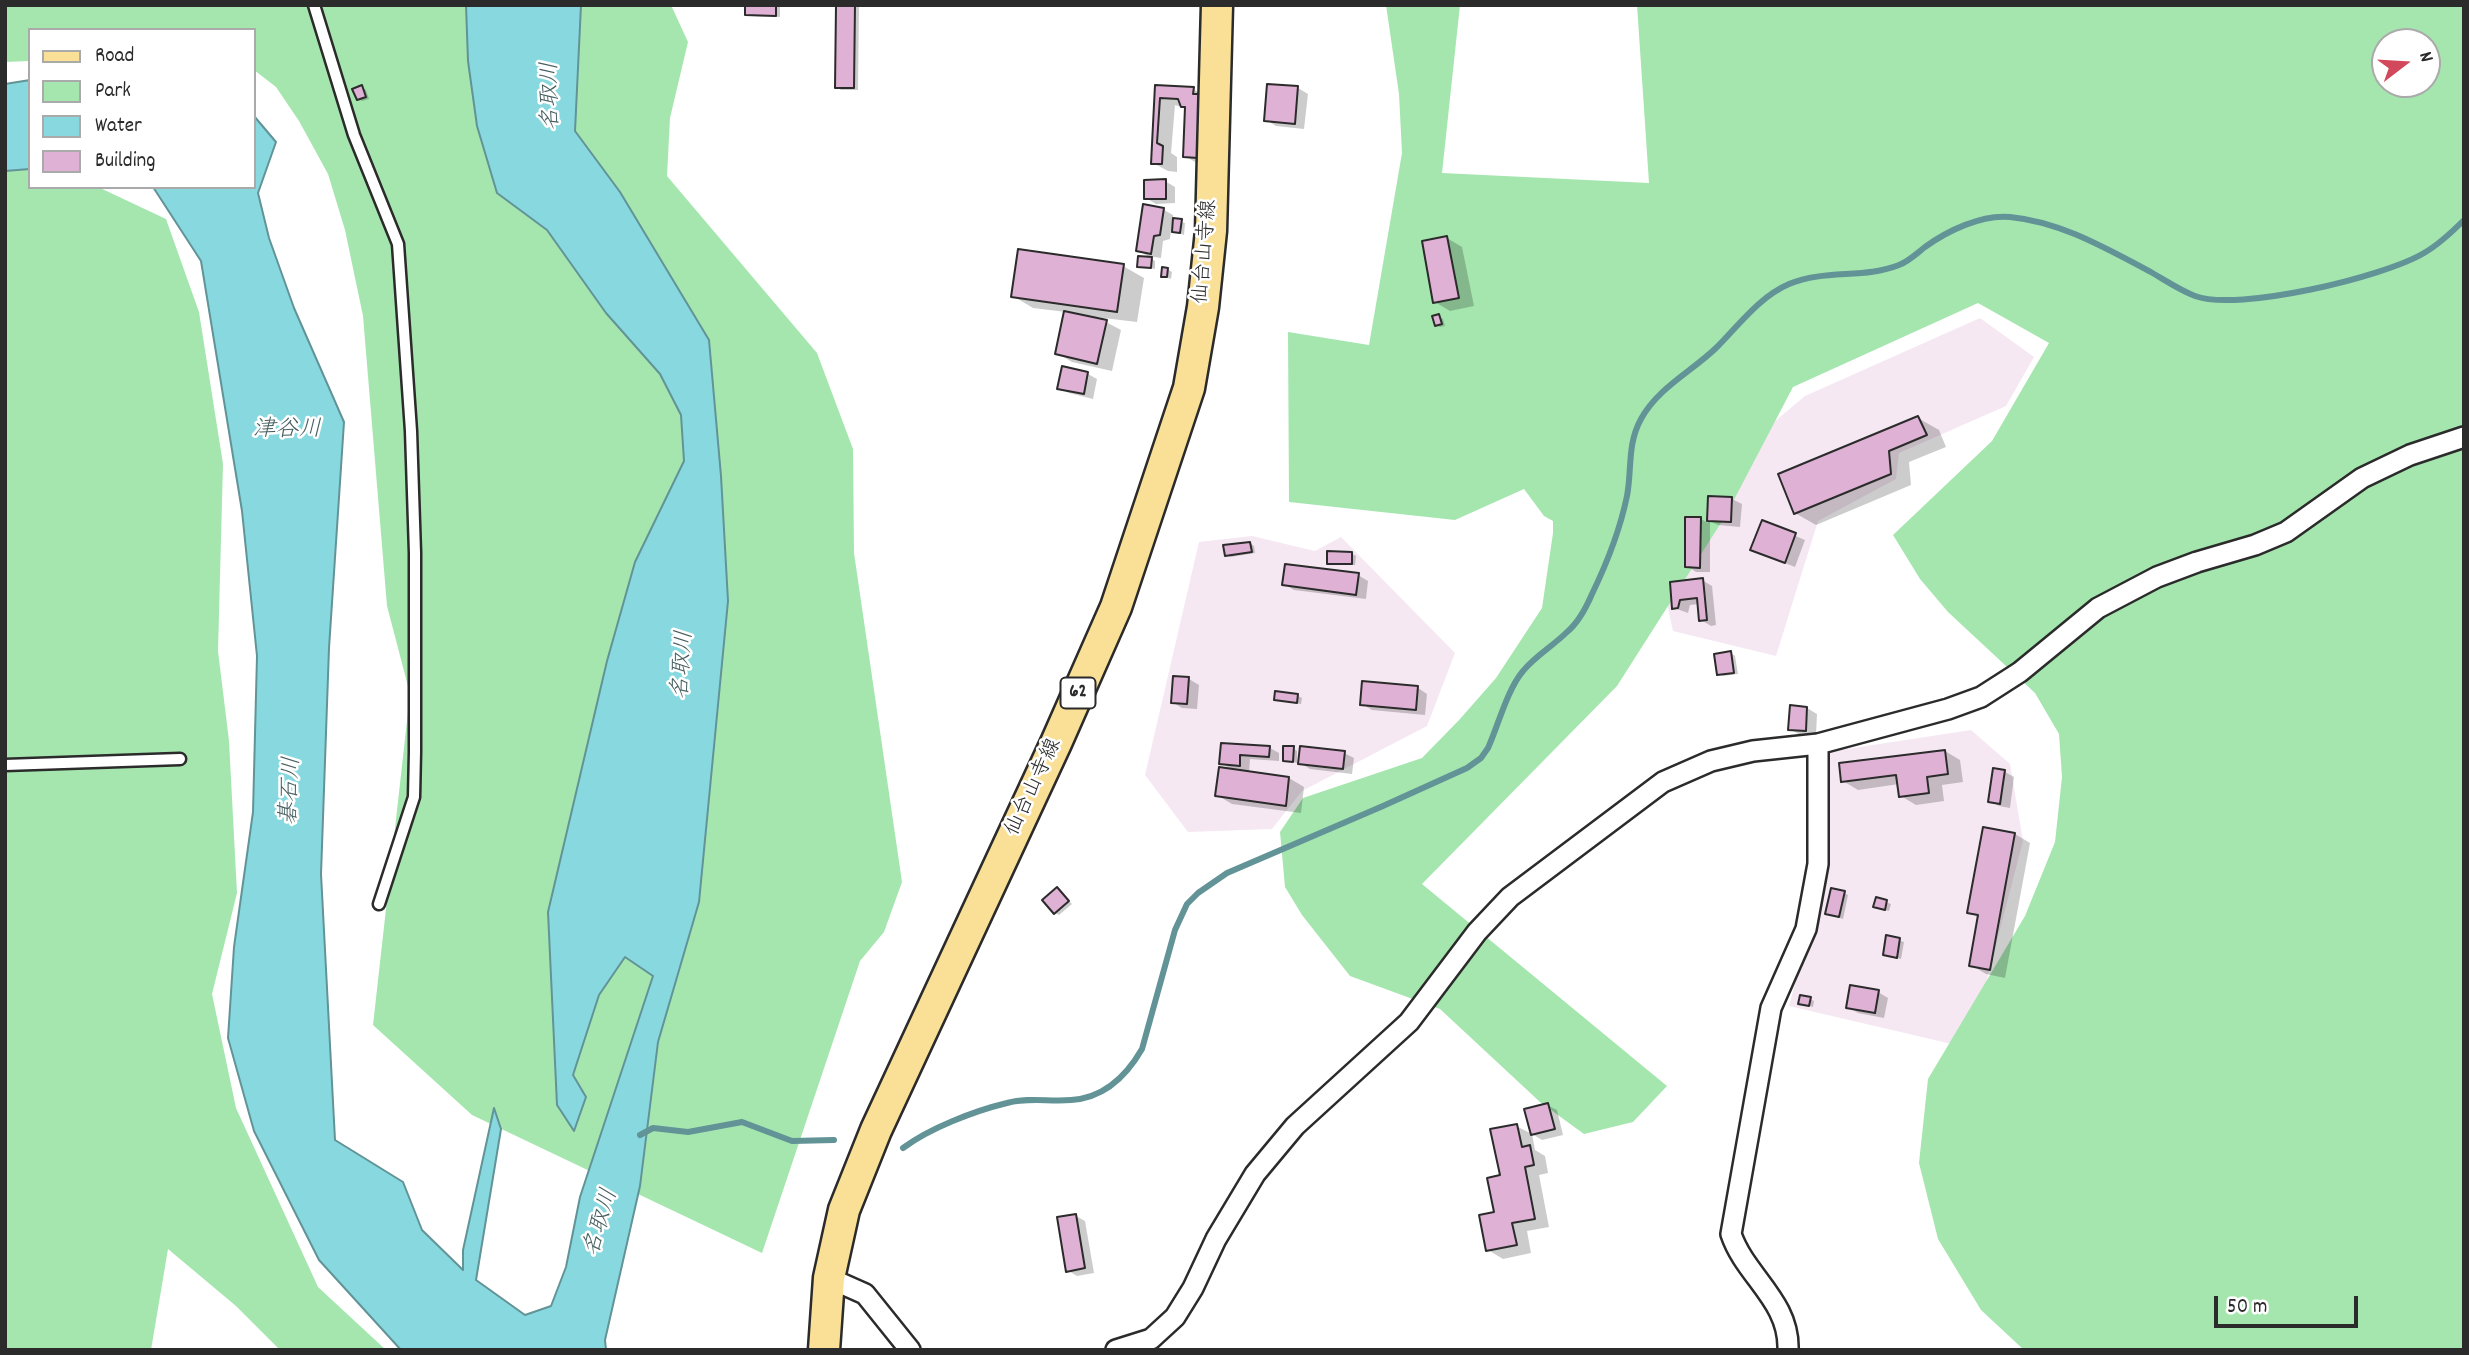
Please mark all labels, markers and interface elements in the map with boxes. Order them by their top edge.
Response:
legend [28,28,256,189]
north arrow [2371,28,2441,98]
text: Road [95,42,134,72]
text: N [2410,49,2439,66]
water label: 名取川 [539,61,567,131]
text: Park [95,77,131,107]
text: Water [95,112,142,142]
text: Building [95,147,155,177]
street label: 仙台山寺線 [1190,199,1224,305]
water label: 津谷川 [253,418,321,446]
water label: 名取川 [669,630,701,700]
road number: 62 [1060,678,1096,708]
street label: 仙台山寺線 [1001,735,1069,841]
water label: 碁石川 [277,756,309,826]
water label: 名取川 [580,1186,626,1260]
scale bar [2217,1282,2360,1326]
text: 50 m [2227,1293,2267,1323]

